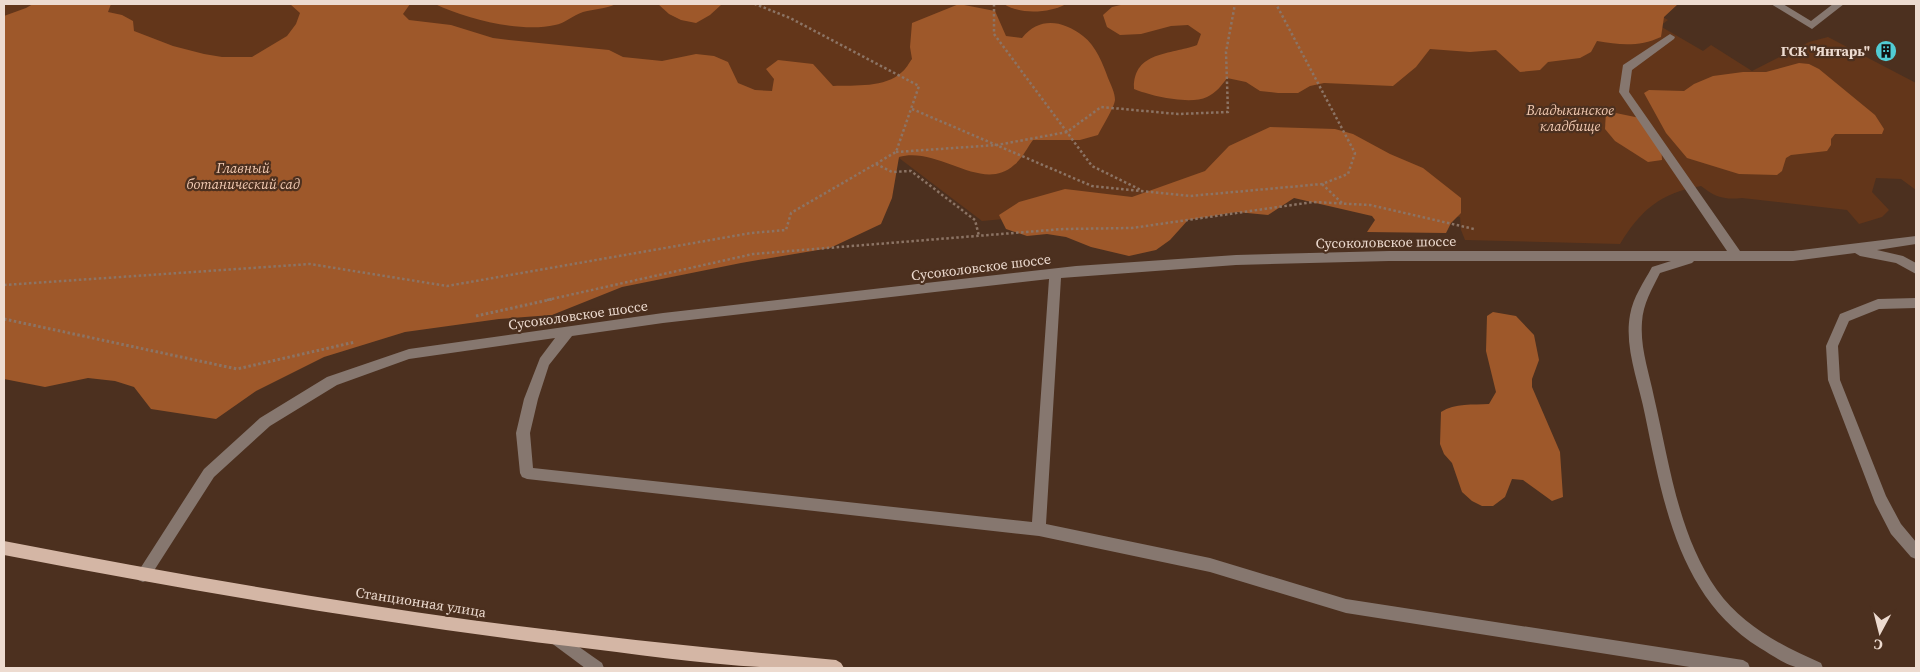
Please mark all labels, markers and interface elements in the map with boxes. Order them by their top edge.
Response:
building icon: ГСК "Янтарь" [1874,39,1898,63]
place label: ГСК "Янтарь" [1781,41,1870,61]
park label: Владыкинское кладбище [1525,100,1614,136]
park label: Главный ботанический сад [186,158,300,194]
street label: Сусоколовское шоссе [1315,231,1457,253]
street label: Сусоколовское шоссе [910,249,1052,285]
street label: Сусоколовское шоссе [507,295,649,335]
street label: Станционная улица [354,582,489,622]
north arrow [1855,607,1905,657]
text: С [1873,634,1884,655]

